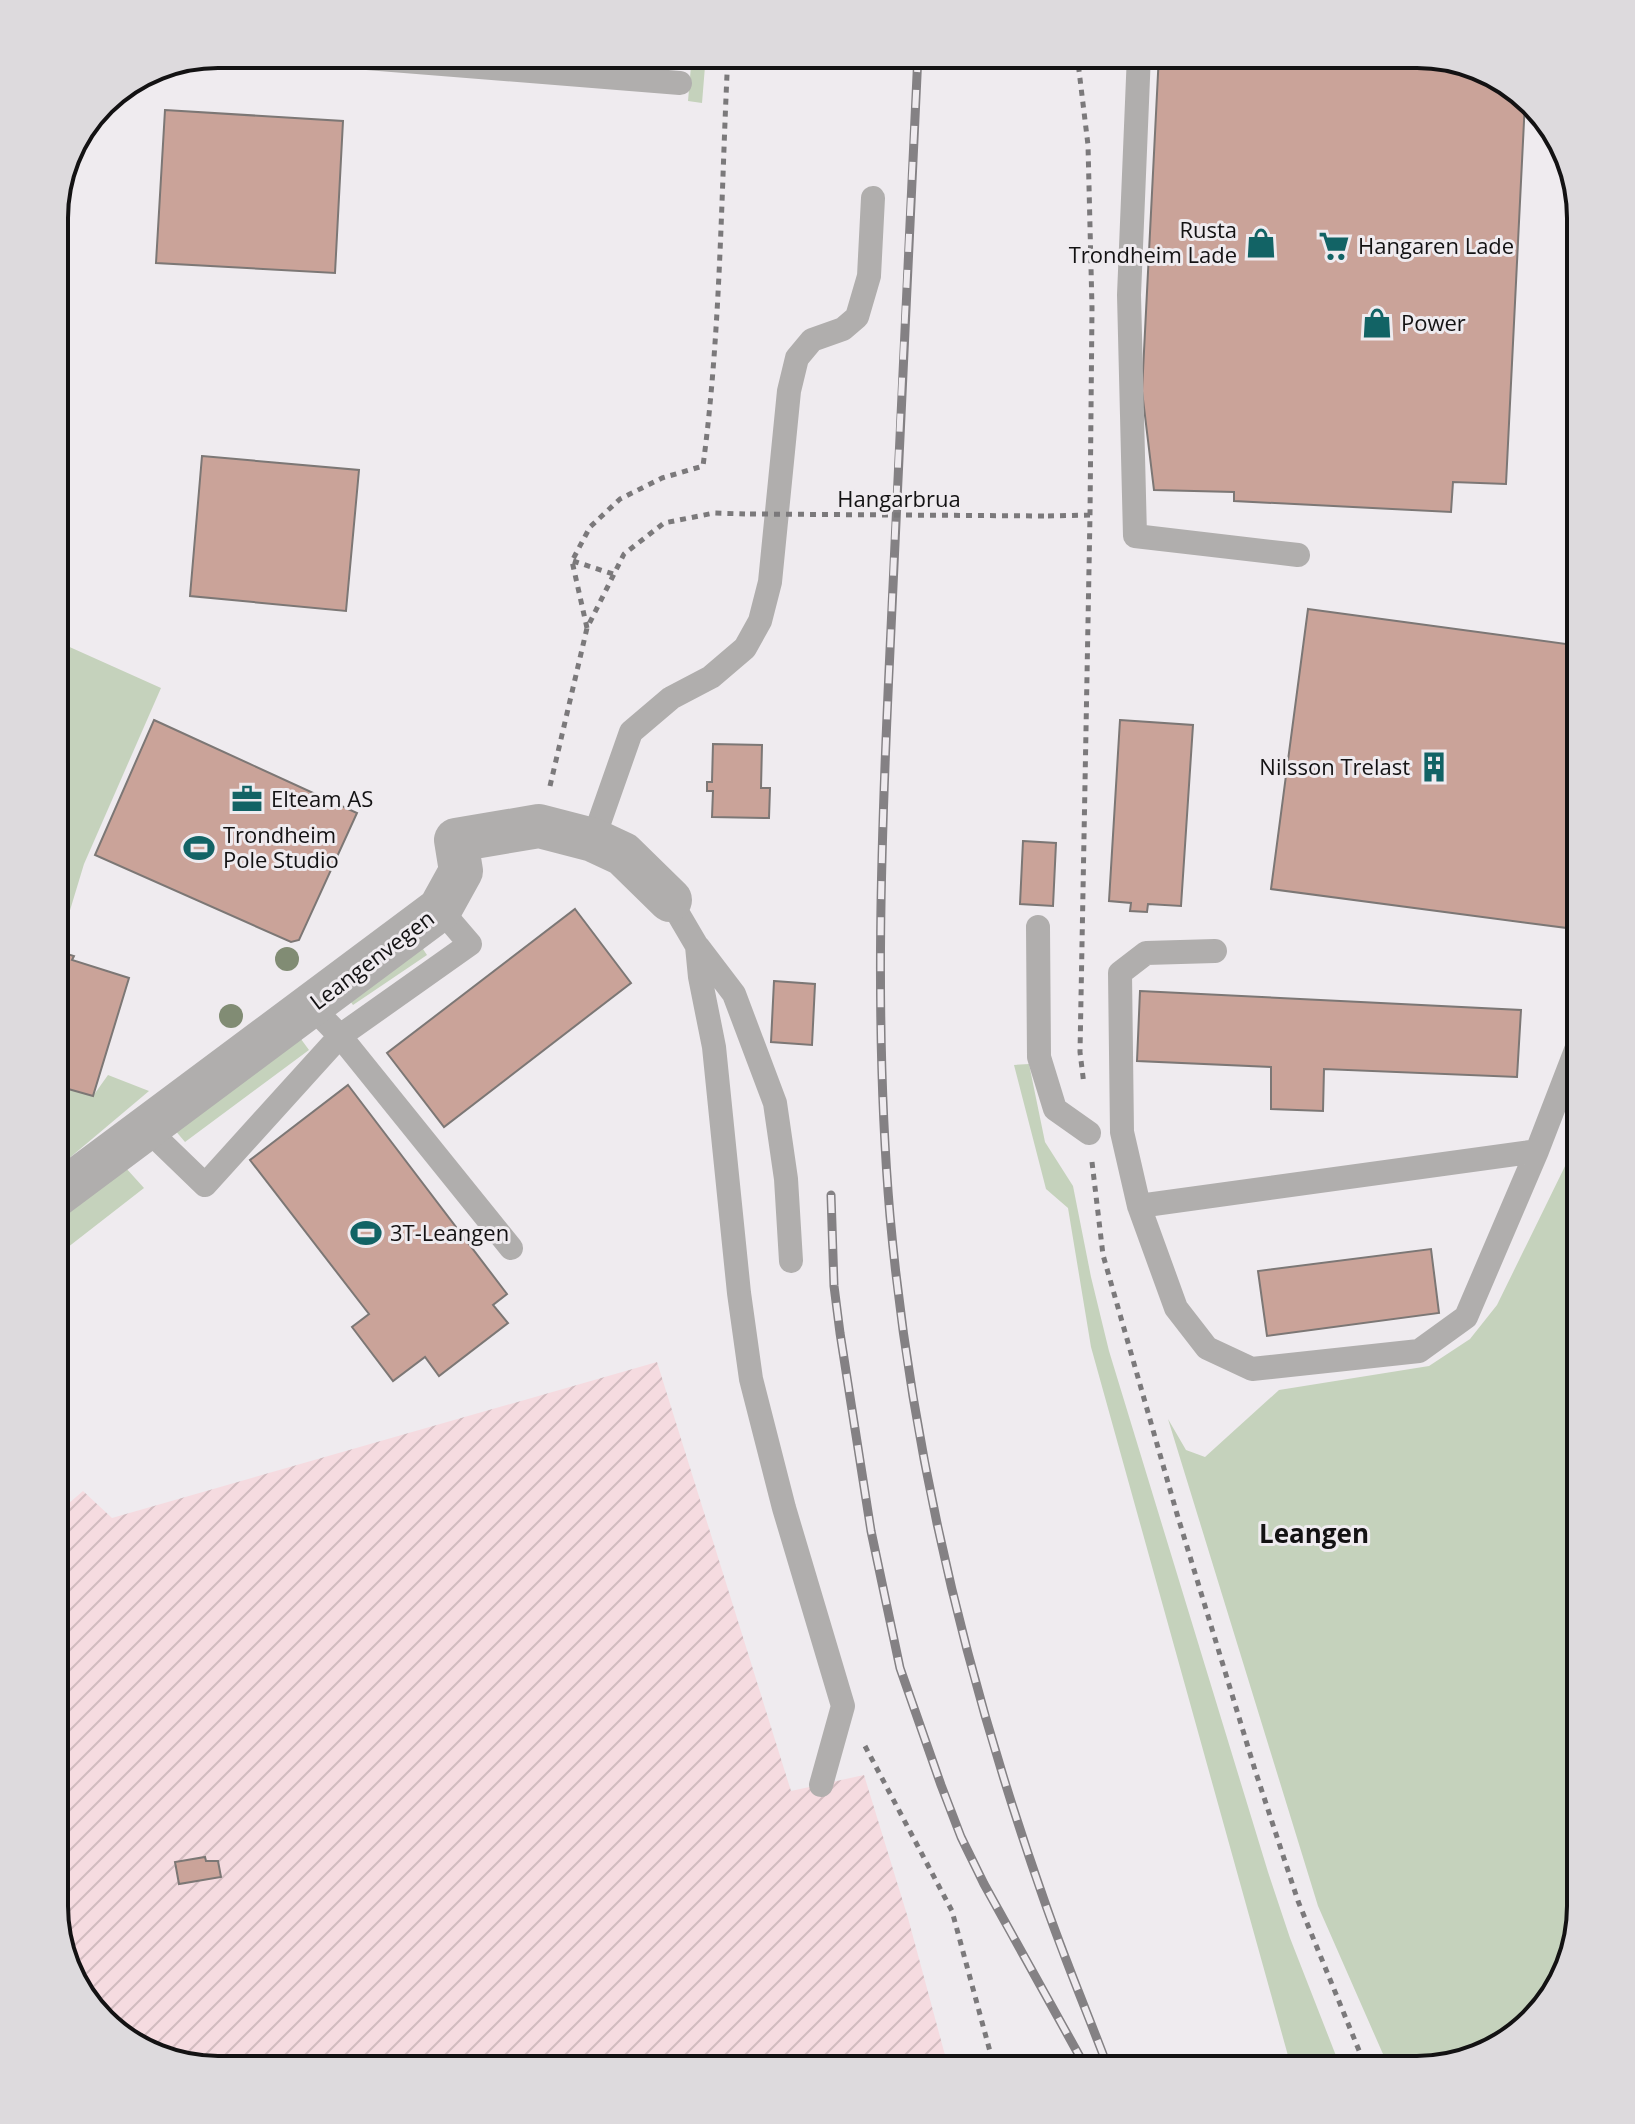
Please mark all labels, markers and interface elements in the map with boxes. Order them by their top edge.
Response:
place label: Rusta Trondheim Lade [1069,214,1237,269]
shop icon: Rusta Trondheim Lade [1244,226,1278,260]
supermarket icon: Hangaren Lade [1317,229,1351,263]
place label: Hangaren Lade [1358,230,1514,260]
shop icon: Power [1360,306,1394,340]
place label: Power [1401,307,1466,337]
street label: Hangarbrua [837,483,961,513]
building icon: Nilsson Trelast [1417,750,1451,784]
place label: Nilsson Trelast [1259,751,1410,781]
office icon: Elteam AS [230,782,264,816]
place label: Elteam AS [271,783,373,813]
place label: Trondheim Pole Studio [223,819,339,874]
sports icon: Trondheim Pole Studio [182,831,216,865]
street label: Leangenvegen [303,903,440,1016]
sports icon: 3T-Leangen [349,1216,383,1250]
place label: 3T-Leangen [390,1217,509,1247]
district label: Leangen [1259,1515,1369,1551]

